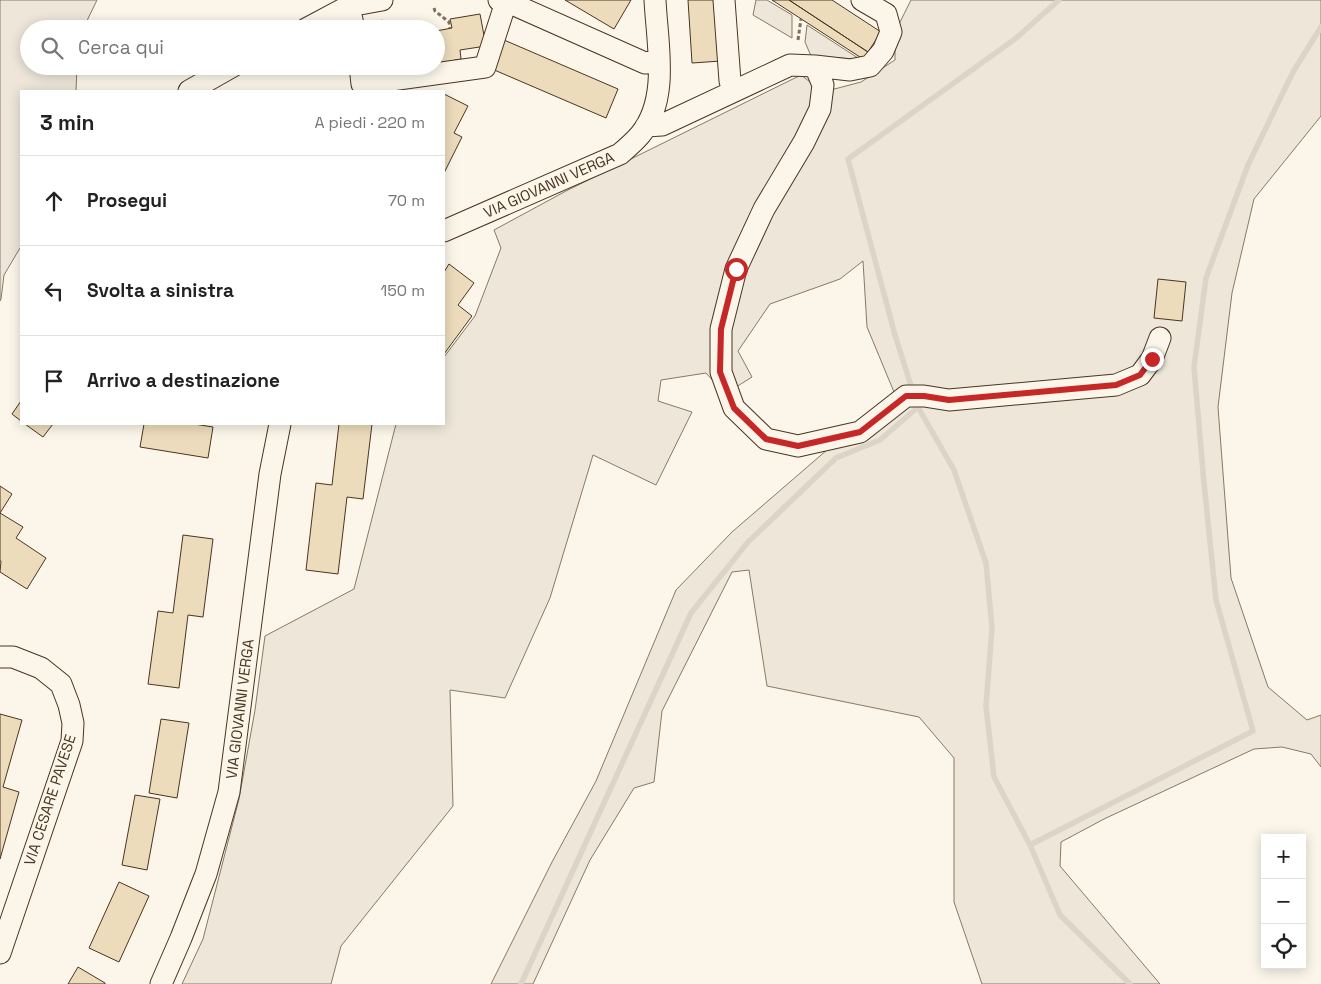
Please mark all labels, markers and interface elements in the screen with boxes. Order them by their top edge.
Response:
search box [20,20,445,75]
icon: search [38,34,66,62]
text: Cerca qui [78,35,164,60]
text: 3 min [40,109,95,136]
text: A piedi · 220 m [314,112,425,133]
street label: VIA GIOVANNI VERGA [480,147,618,222]
icon: ahead [40,187,68,215]
text: Prosegui [87,188,167,213]
text: 70 m [388,190,425,211]
route start [725,258,748,281]
icon: left [40,277,68,305]
text: Svolta a sinistra [87,278,234,303]
text: 150 m [381,280,425,301]
route end [1141,348,1164,371]
icon: arrive [40,367,68,395]
text: Arrivo a destinazione [87,368,280,393]
street label: VIA GIOVANNI VERGA [221,637,258,780]
street label: VIA CESARE PAVESE [19,732,80,868]
map controls [1261,834,1306,969]
button: + [1261,834,1306,879]
button: − [1261,879,1306,924]
button: locate [1261,924,1306,969]

